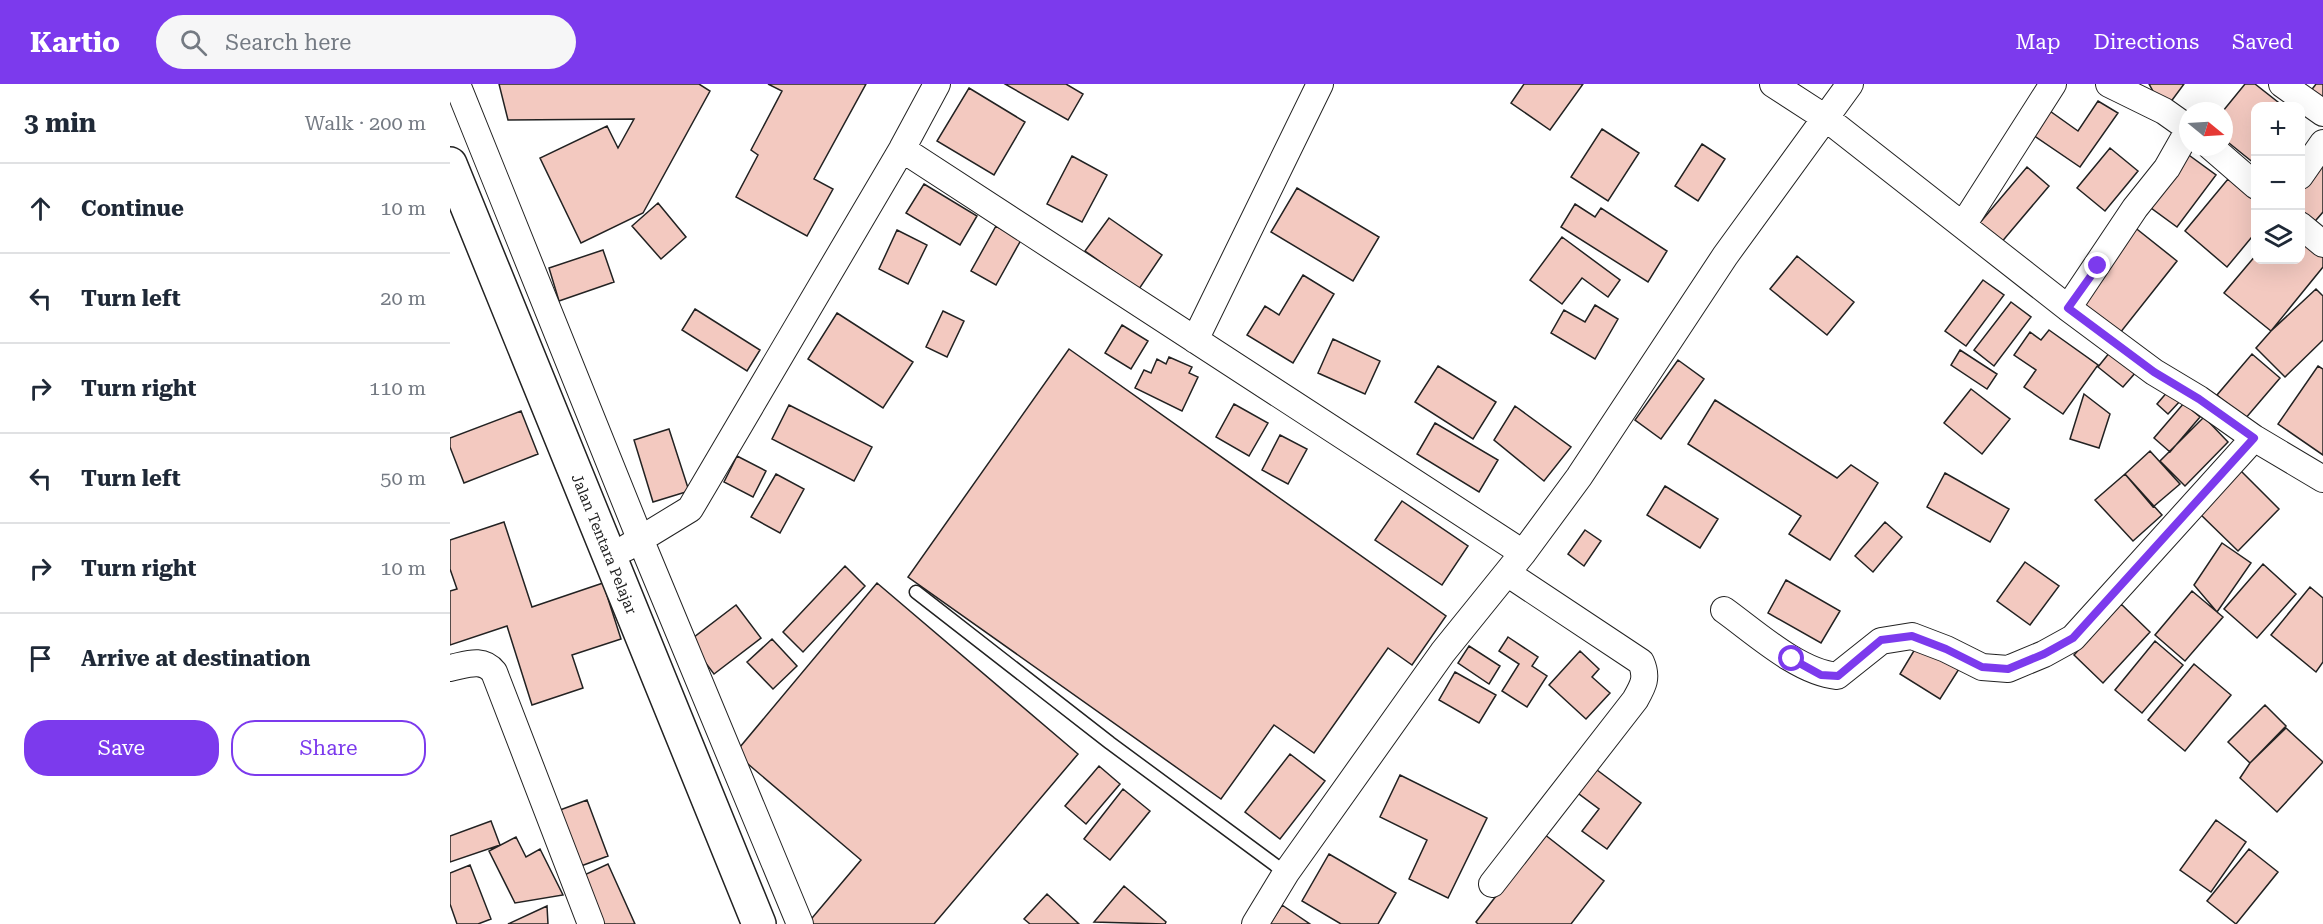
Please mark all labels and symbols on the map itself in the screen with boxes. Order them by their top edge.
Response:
north arrow [2179,102,2233,156]
route end [2084,252,2110,278]
street label: Jalan Tentara Pelajar [568,471,640,617]
route start [1778,645,1804,671]

